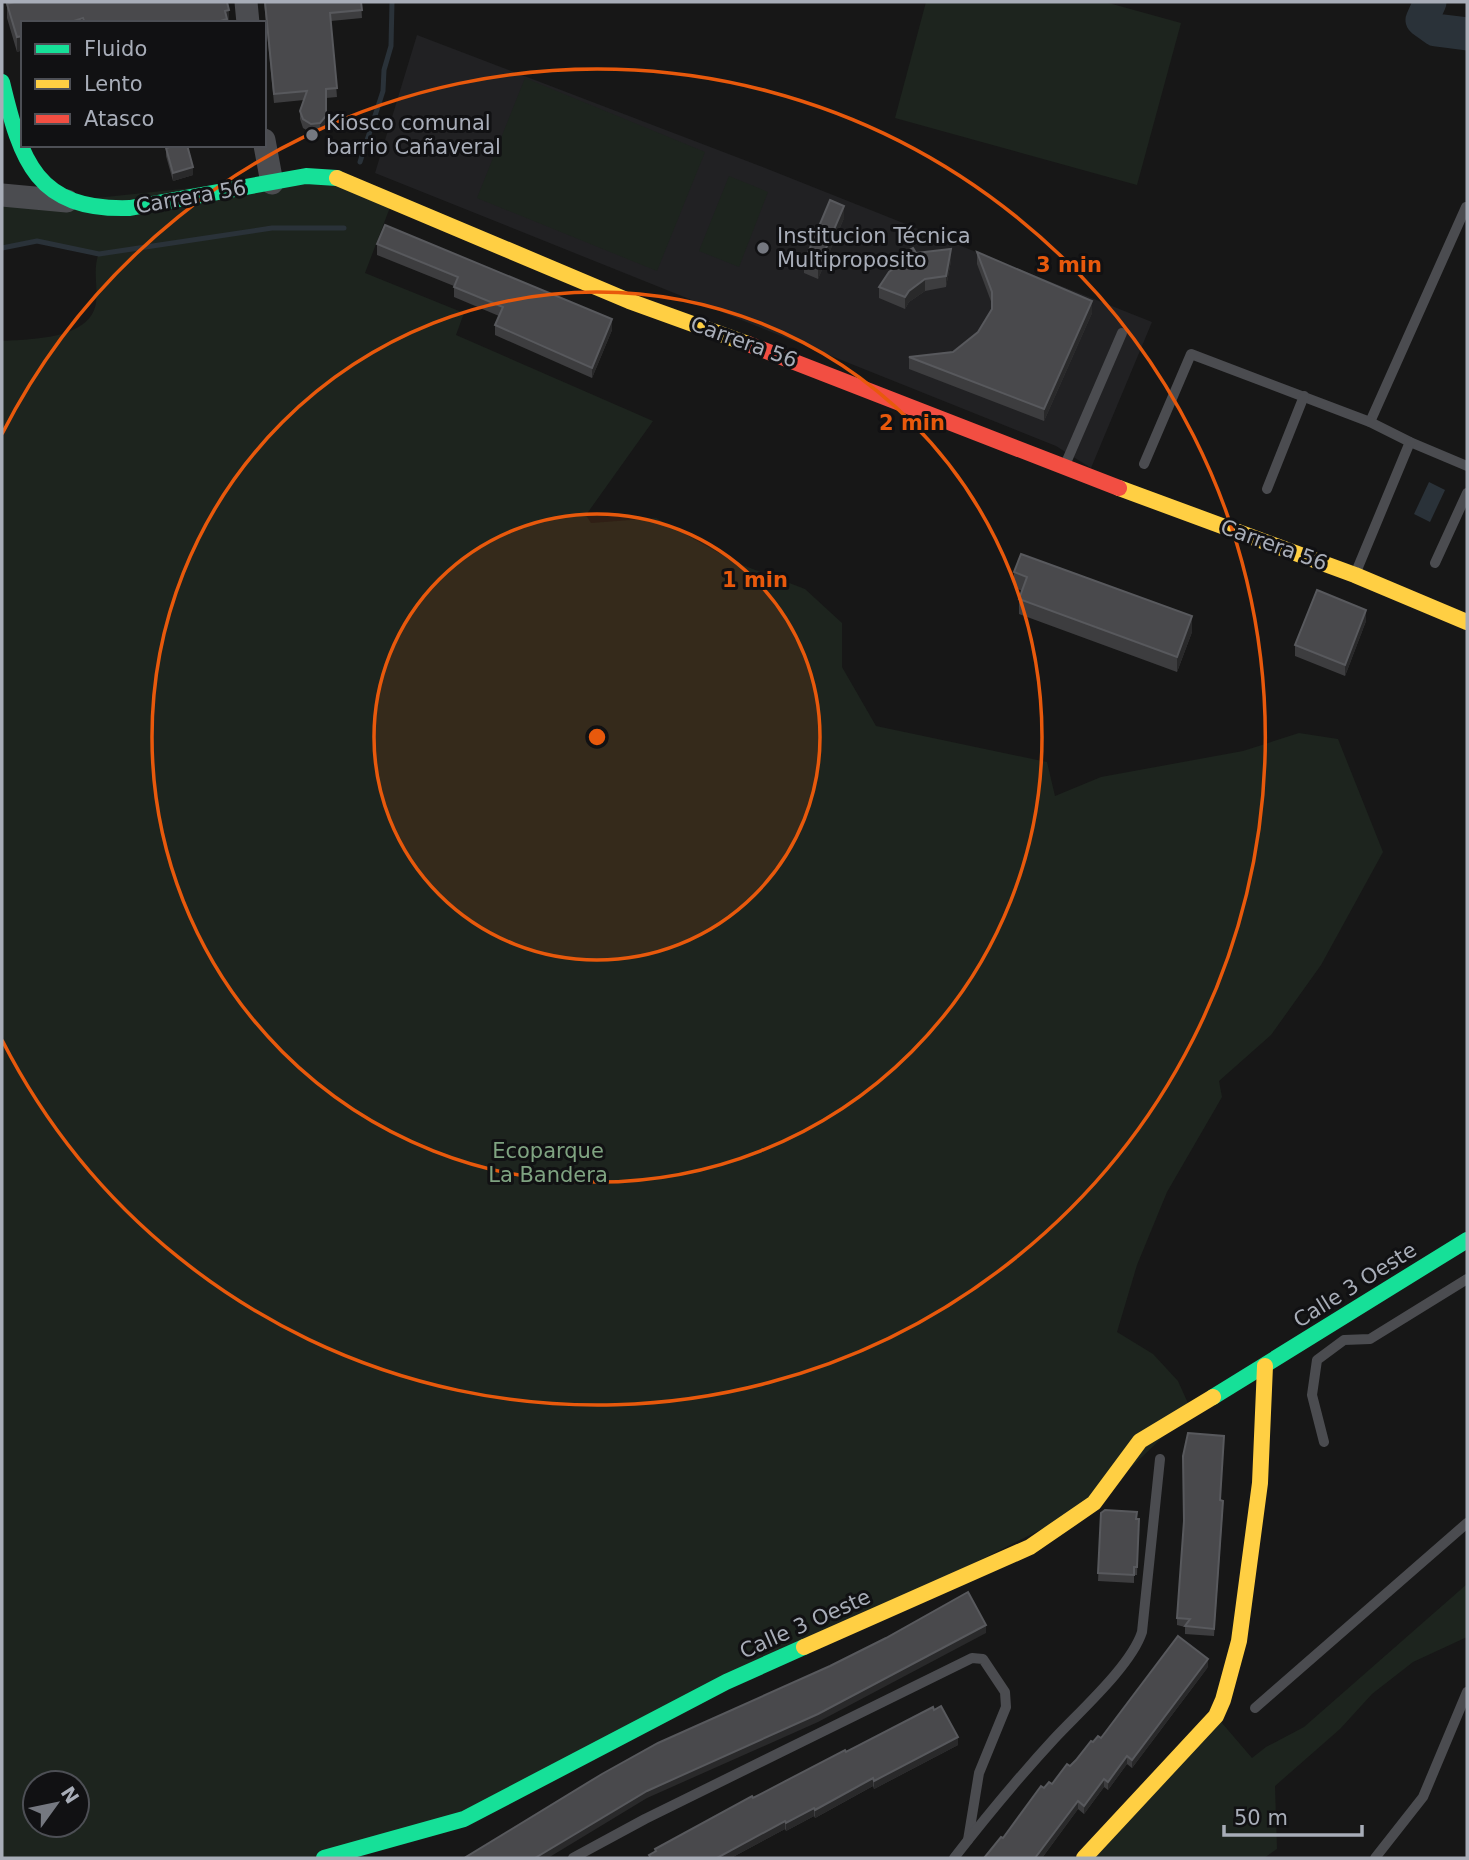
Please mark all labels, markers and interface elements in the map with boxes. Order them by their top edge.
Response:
legend [21,21,266,147]
text: Fluido [84,37,147,61]
text: Lento [84,72,143,96]
text: Atasco [84,107,154,131]
place label: Kiosco comunal barrio Cañaveral [326,111,501,159]
marker: Kiosco comunal barrio Cañaveral [304,127,320,143]
street label: Carrera 56 [134,175,248,219]
place label: Institucion Técnica Multiproposito [777,224,971,272]
marker: Institucion Técnica Multiproposito [755,240,771,256]
text: 3 min [1036,253,1102,277]
street label: Carrera 56 [687,312,801,372]
text: 2 min [879,411,945,435]
street label: Carrera 56 [1217,515,1331,575]
text: 1 min [722,568,788,592]
centre of rings [585,725,609,749]
park label: Ecoparque La Bandera [488,1139,608,1187]
street label: Calle 3 Oeste [1289,1238,1421,1332]
street label: Calle 3 Oeste [736,1584,874,1664]
north arrow [21,1769,91,1839]
text: N [57,1782,84,1807]
scale bar [1224,1794,1362,1838]
text: 50 m [1234,1806,1288,1830]

